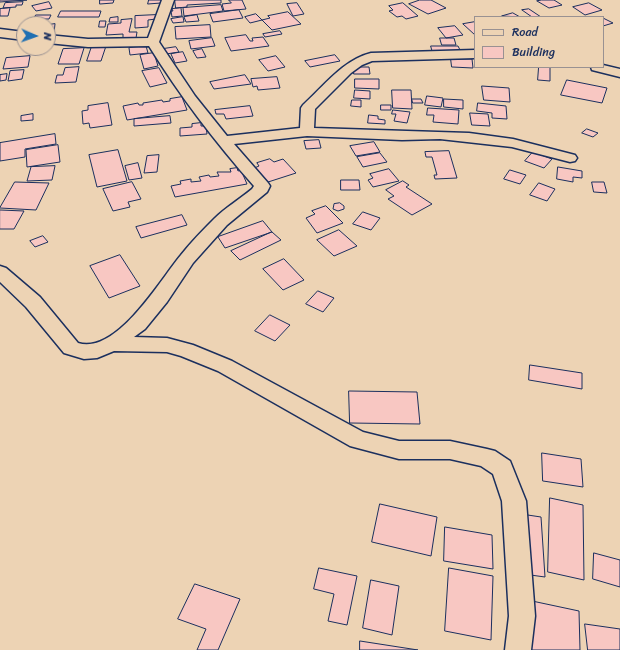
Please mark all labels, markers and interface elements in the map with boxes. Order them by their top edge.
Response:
north arrow [16,16,56,56]
legend [474,16,604,68]
text: Road [512,21,538,43]
text: N [38,32,57,41]
text: Building [512,41,555,63]

